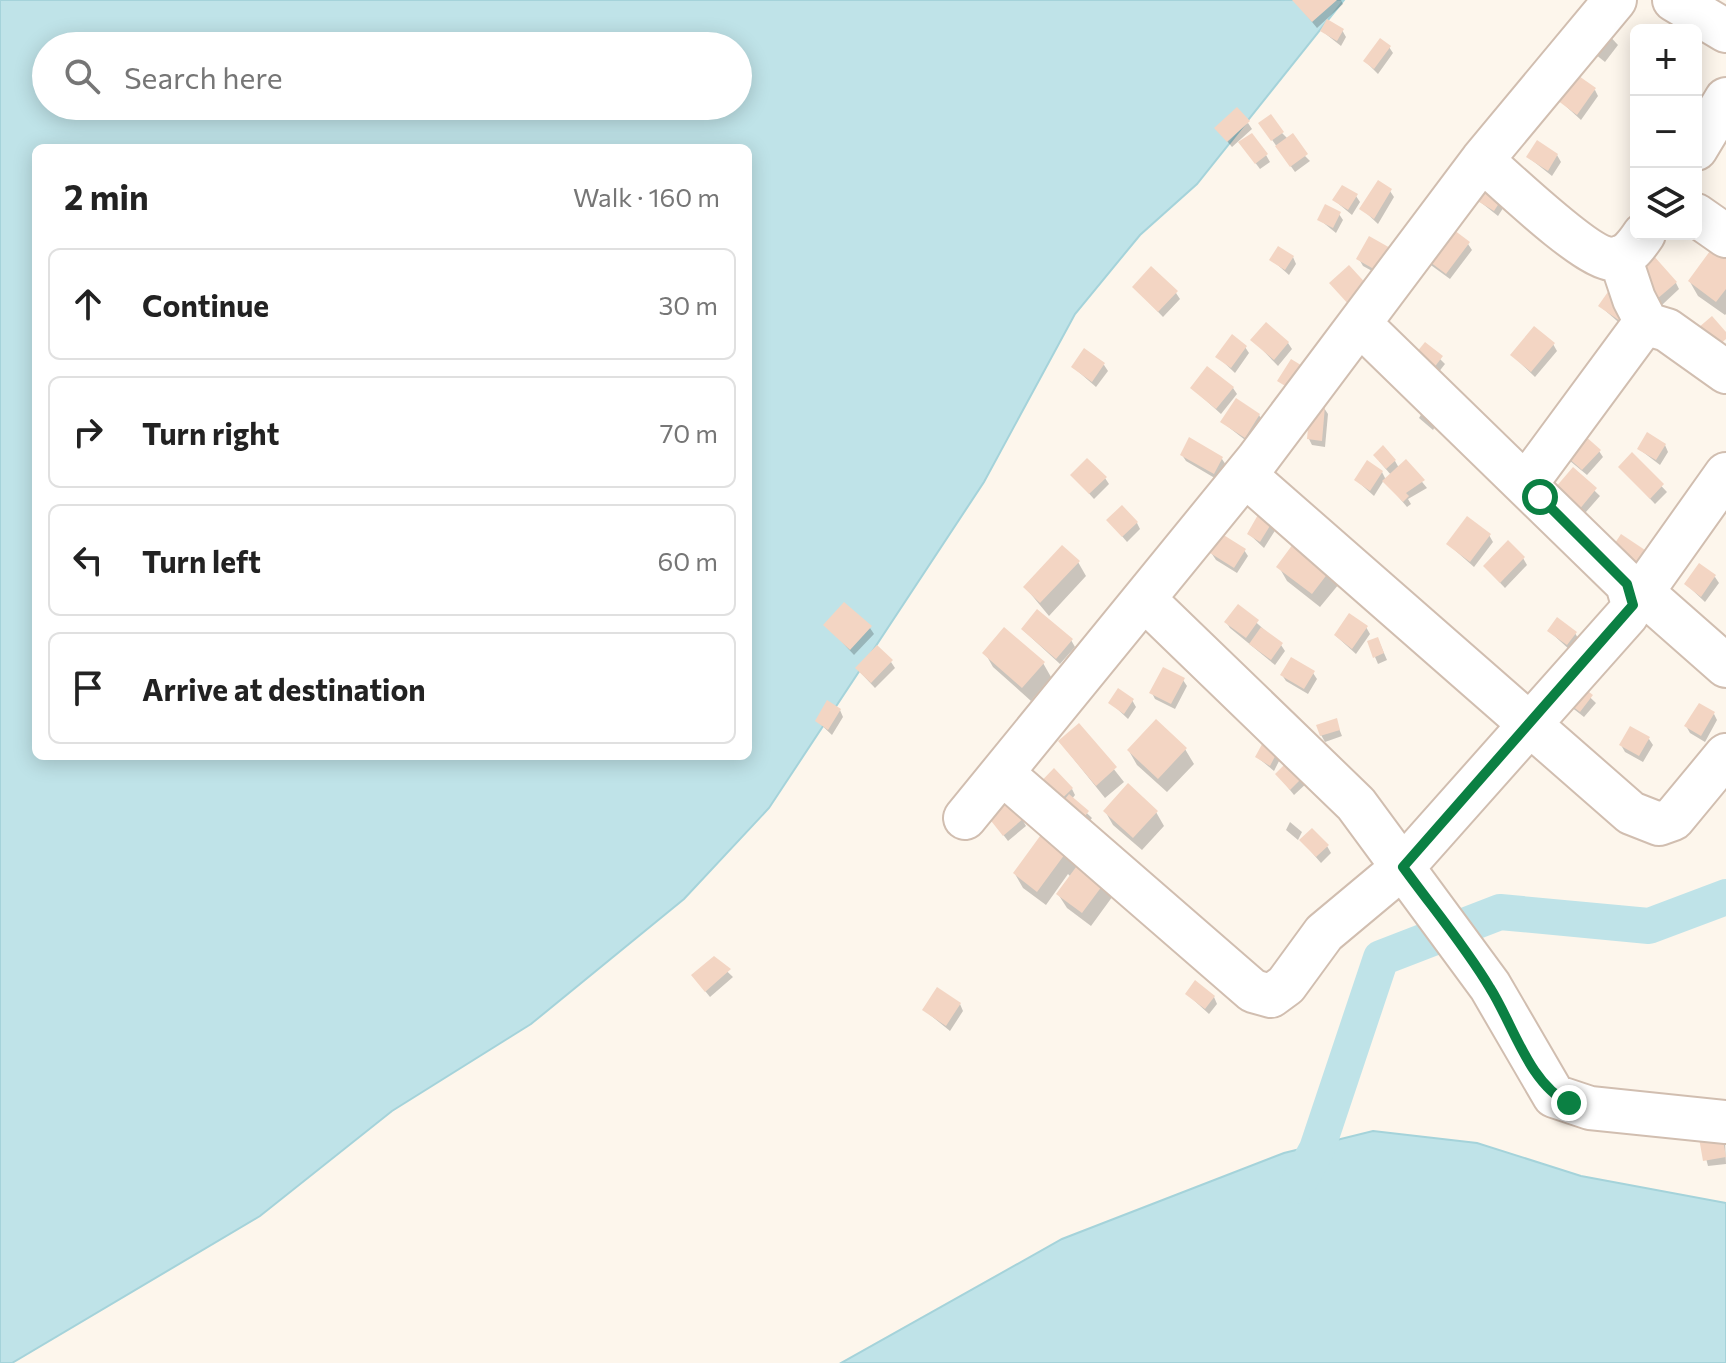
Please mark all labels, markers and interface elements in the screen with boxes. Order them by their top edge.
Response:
map controls [1630,24,1702,240]
button: + [1630,24,1702,96]
search box [32,32,752,120]
icon: search [60,54,104,98]
text: Search here [124,58,283,95]
button: − [1630,96,1702,168]
button: layers [1630,168,1702,240]
text: 2 min [64,175,149,217]
text: Walk · 160 m [573,181,720,212]
icon: ahead [66,282,110,326]
text: Continue [142,286,269,323]
text: 30 m [659,289,718,320]
icon: right [66,410,110,454]
text: Turn right [142,414,279,451]
text: 70 m [660,417,718,448]
route start [1522,479,1558,515]
icon: left [66,538,110,582]
text: Turn left [142,542,261,579]
text: 60 m [658,545,718,576]
icon: arrive [66,666,110,710]
text: Arrive at destination [142,670,426,707]
route end [1551,1085,1587,1121]

